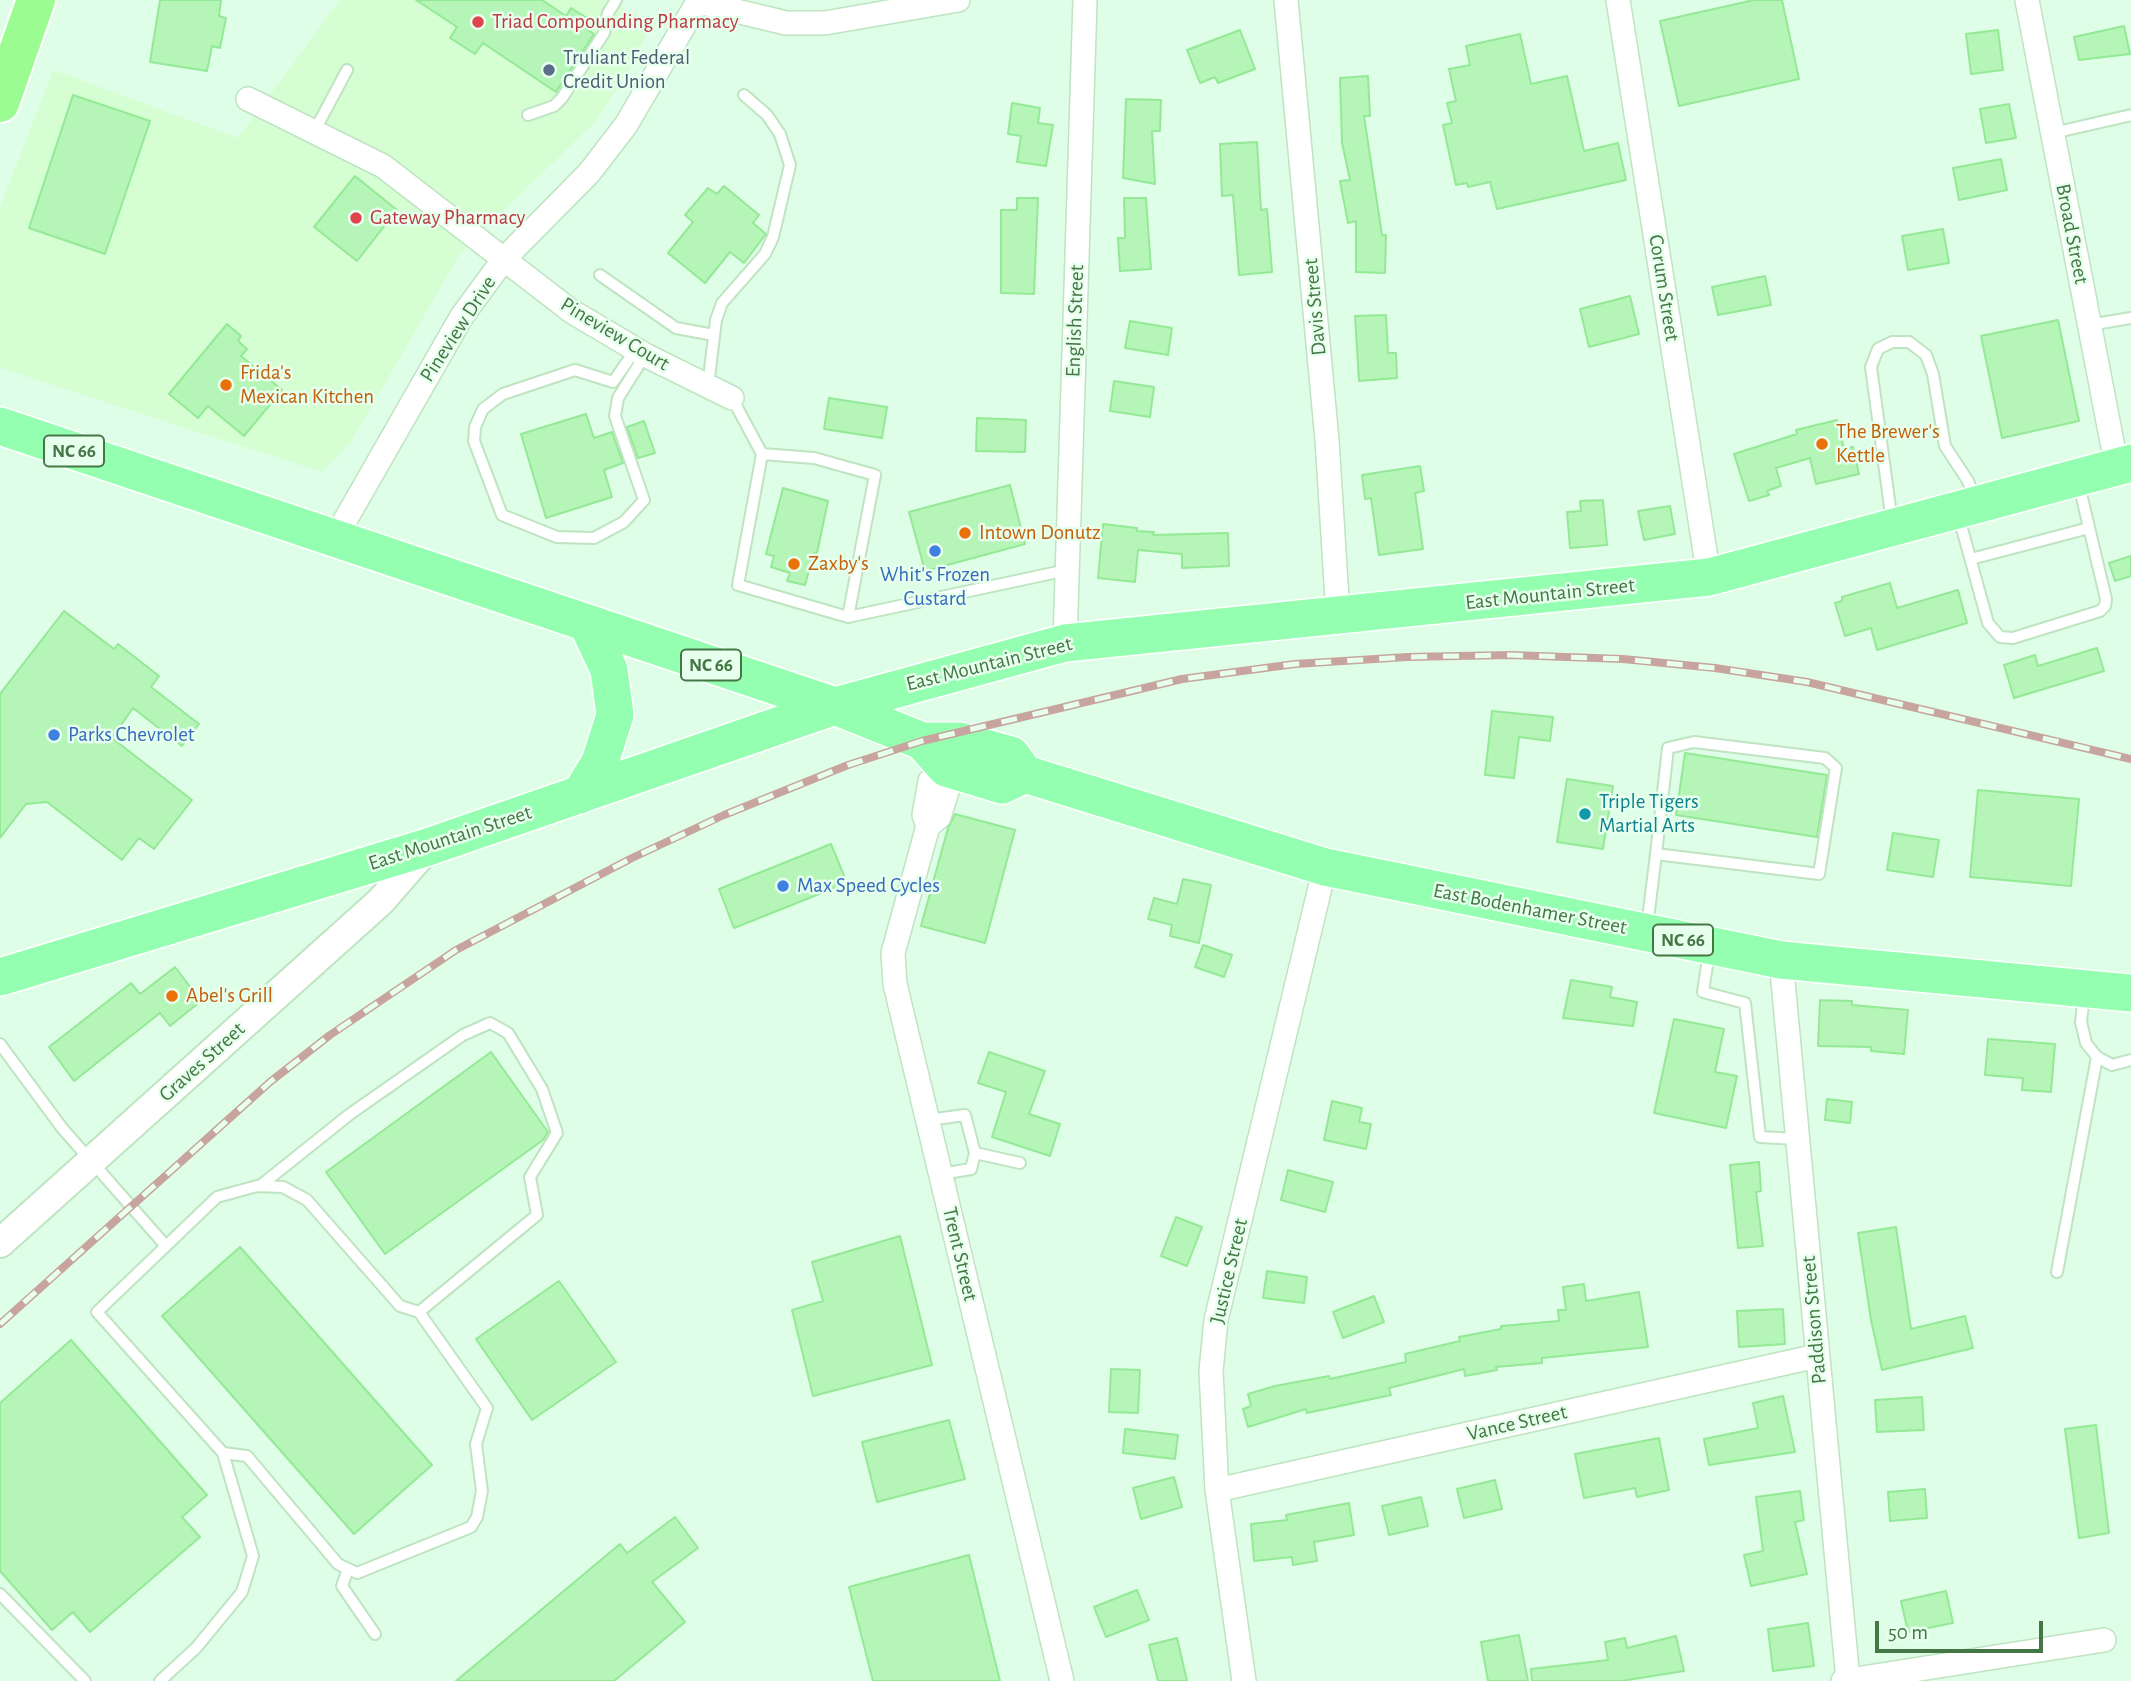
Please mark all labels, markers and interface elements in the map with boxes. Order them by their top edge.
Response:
place label: Triad Compounding Pharmacy [492,9,739,35]
marker: Triad Compounding Pharmacy [470,14,486,30]
place label: Truliant Federal Credit Union [563,45,690,95]
marker: Truliant Federal Credit Union [541,62,557,78]
street label: Broad Street [2050,182,2094,286]
place label: Gateway Pharmacy [370,205,526,231]
marker: Gateway Pharmacy [348,210,364,226]
street label: Corum Street [1643,233,1685,343]
street label: Davis Street [1298,257,1332,357]
street label: English Street [1060,264,1090,378]
street label: Pineview Drive [414,271,502,387]
street label: Pineview Court [556,292,674,376]
place label: Frida's Mexican Kitchen [240,360,374,410]
marker: Frida's Mexican Kitchen [218,377,234,393]
place label: The Brewer's Kettle [1836,419,1940,469]
road number: NC 66 [44,436,104,466]
marker: The Brewer's Kettle [1814,436,1830,452]
place label: Intown Donutz [979,520,1101,546]
marker: Intown Donutz [957,525,973,541]
marker: Whit's Frozen Custard [927,543,943,559]
place label: Zaxby's [808,551,869,577]
marker: Zaxby's [786,556,802,572]
place label: Whit's Frozen Custard [880,562,990,612]
street label: East Mountain Street [1464,573,1636,615]
street label: East Mountain Street [903,631,1075,697]
road number: NC 66 [681,650,741,680]
place label: Parks Chevrolet [68,722,195,748]
marker: Parks Chevrolet [46,727,62,743]
place label: Triple Tigers Martial Arts [1599,789,1699,839]
street label: East Mountain Street [365,800,535,876]
marker: Triple Tigers Martial Arts [1577,806,1593,822]
place label: Max Speed Cycles [797,873,940,899]
marker: Max Speed Cycles [775,878,791,894]
street label: East Bodenhamer Street [1431,878,1629,940]
road number: NC 66 [1653,924,1713,956]
place label: Abel's Grill [186,983,273,1009]
marker: Abel's Grill [164,988,180,1004]
street label: Graves Street [154,1017,250,1107]
street label: Trent Street [937,1204,983,1304]
street label: Justice Street [1205,1216,1253,1326]
street label: Paddison Street [1796,1255,1832,1385]
street label: Vance Street [1465,1399,1569,1447]
scale bar [1879,1608,2047,1652]
text: 50 m [1888,1622,1928,1643]

